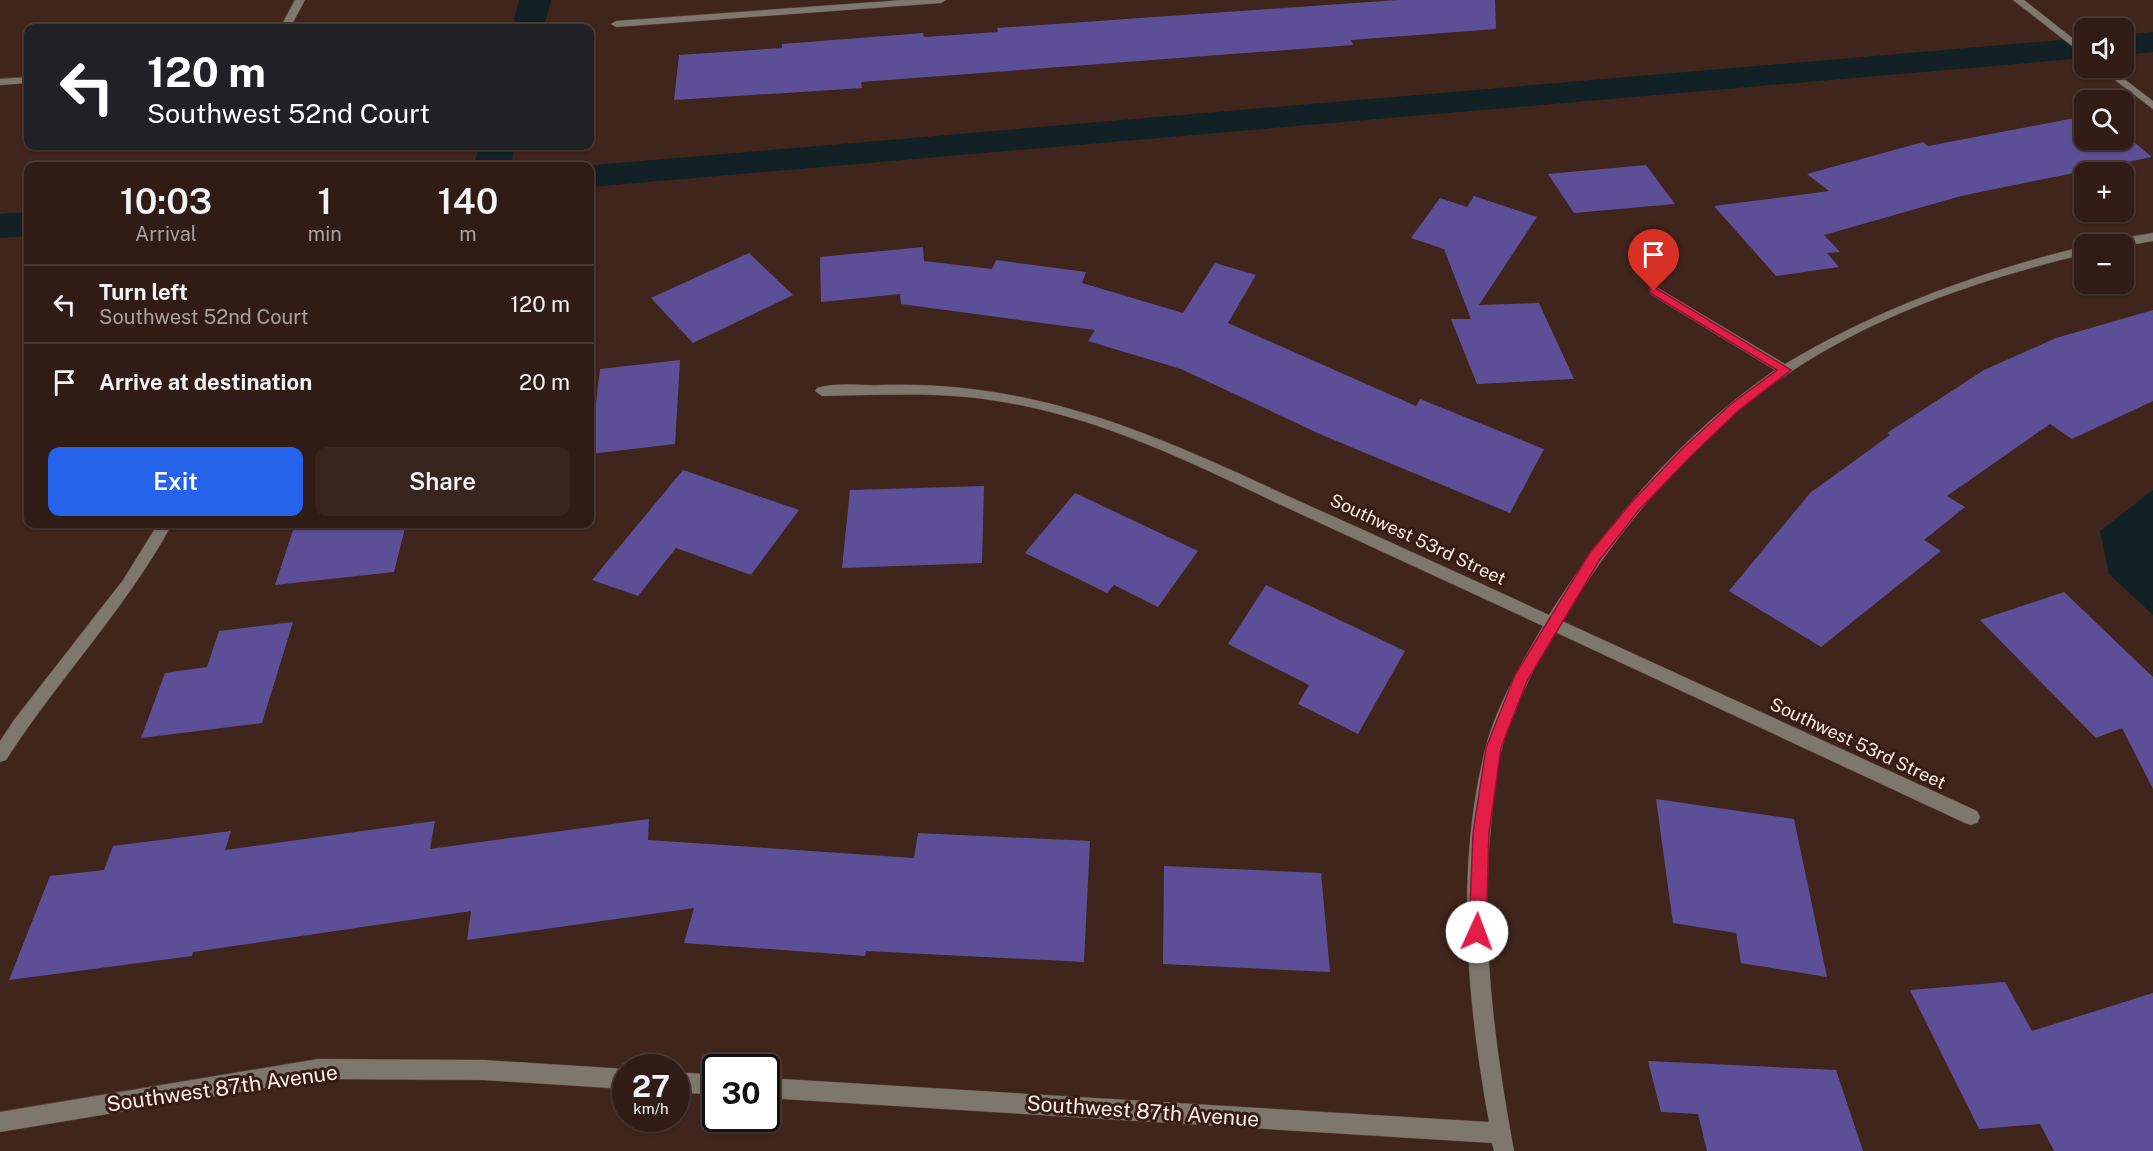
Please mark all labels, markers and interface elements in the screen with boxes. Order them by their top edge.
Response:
map controls [2074,18,2134,294]
button: sound [2074,18,2134,78]
text: 120 m [147,47,266,96]
icon: left [48,48,126,126]
button: search [2074,90,2134,150]
text: Southwest 52nd Court [147,97,430,129]
button: + [2074,162,2134,222]
text: 10:03 [120,180,212,222]
text: 1 [317,180,332,222]
text: 140 [437,180,498,222]
text: Arrival [135,222,197,246]
text: min [308,222,342,246]
text: m [459,222,477,246]
pin [1628,229,1679,291]
button: − [2074,234,2134,294]
icon: arrive [1637,238,1670,271]
text: Turn left [99,279,188,305]
icon: left [48,288,81,321]
text: 120 m [510,291,570,317]
text: Southwest 52nd Court [99,305,309,329]
icon: arrive [48,366,81,399]
text: Arrive at destination [99,369,312,395]
text: 20 m [519,369,570,395]
button: Exit [48,447,303,516]
button: Share [315,447,570,516]
street label: Southwest 53rd Street [1327,489,1509,589]
street label: Southwest 53rd Street [1767,693,1949,793]
position arrow [1445,900,1509,964]
speed limit sign: 30 [702,1054,780,1132]
street label: Southwest 87th Avenue [105,1059,339,1117]
text: 27 [632,1068,670,1104]
street label: Southwest 87th Avenue [1026,1090,1260,1132]
text: km/h [633,1100,669,1117]

